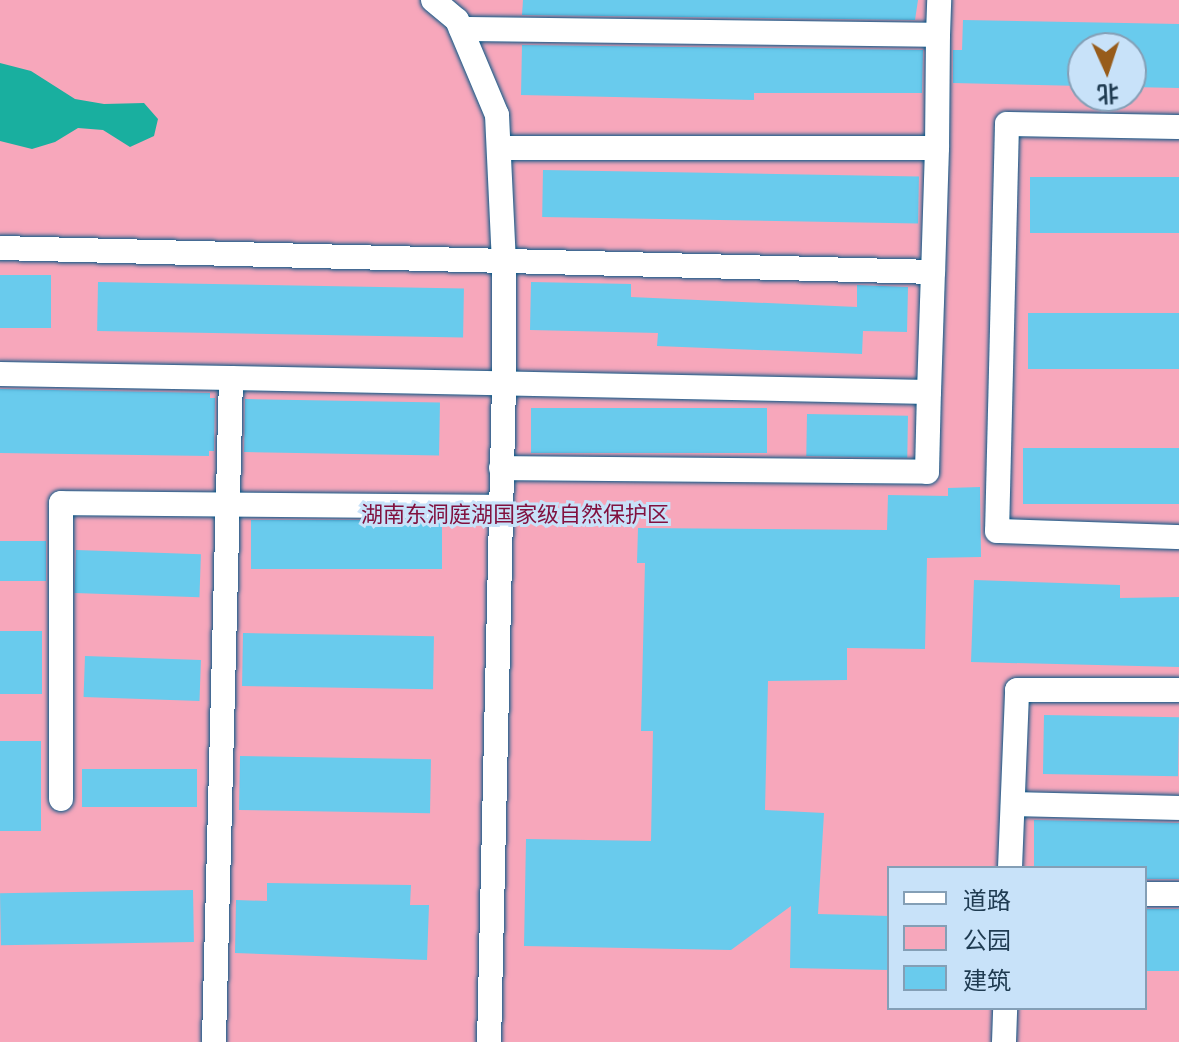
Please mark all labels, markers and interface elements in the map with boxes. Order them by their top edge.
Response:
north arrow [1067,32,1147,112]
text: 北 [1096,79,1120,109]
park label: 湖南东洞庭湖国家级自然保护区 [361,502,669,528]
legend [887,866,1147,1010]
text: 道路 [963,885,1011,916]
text: 公园 [963,925,1011,956]
text: 建筑 [963,965,1011,996]

